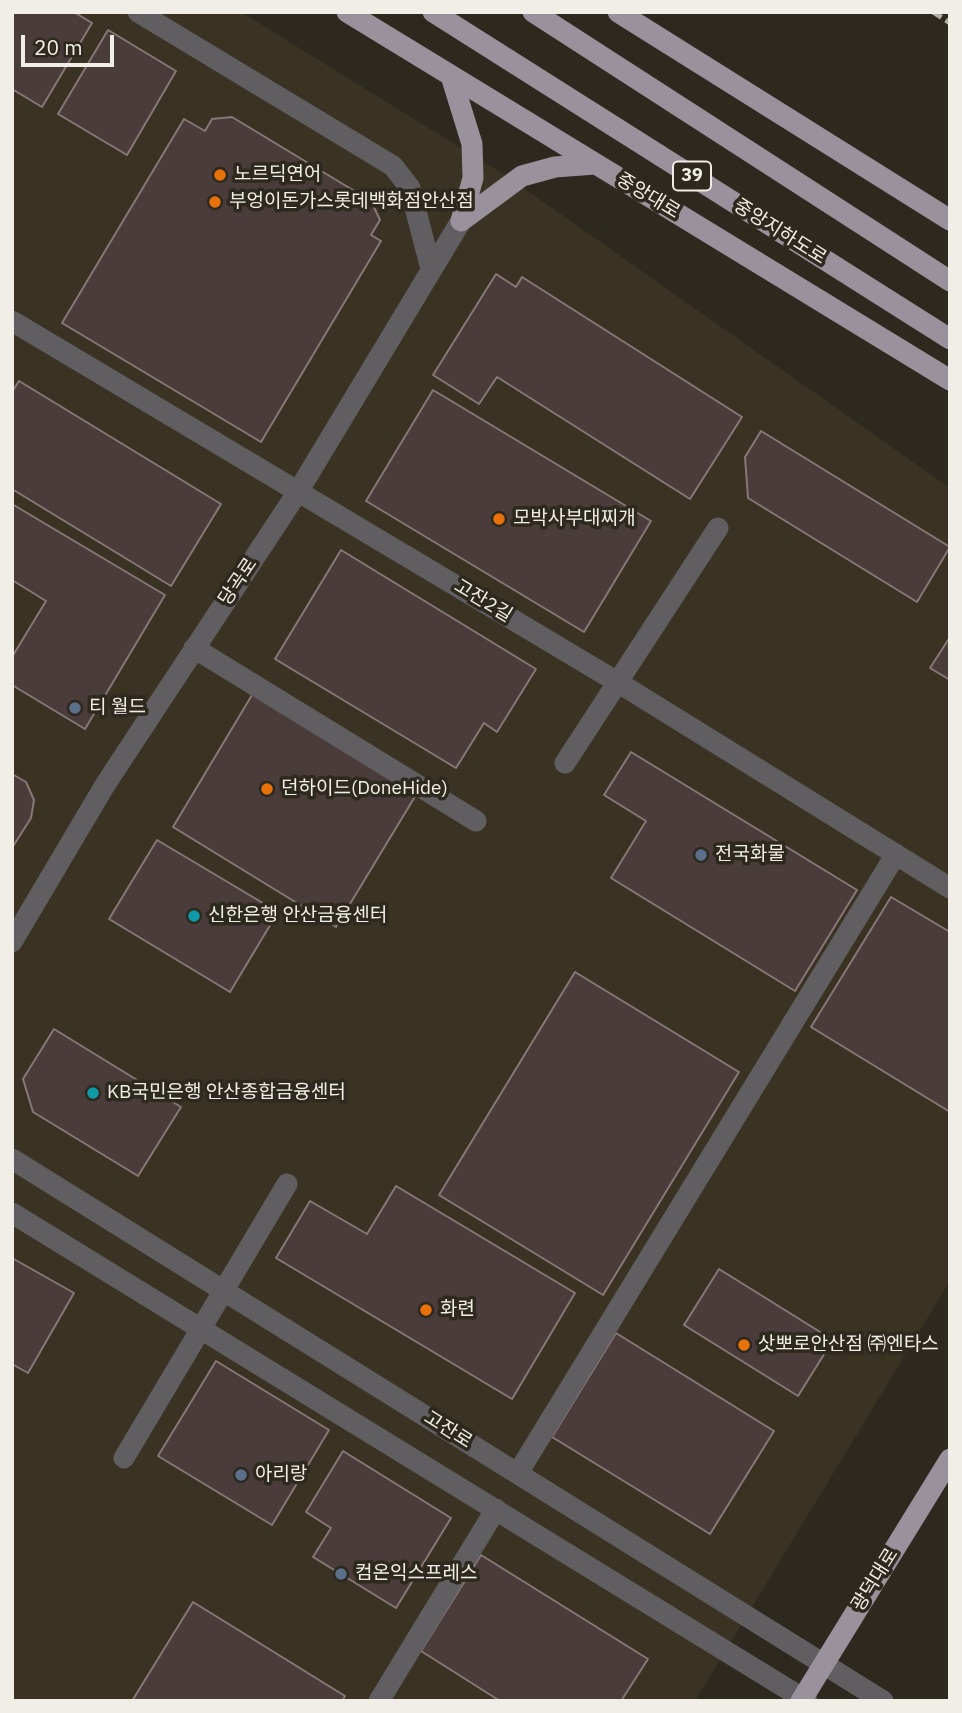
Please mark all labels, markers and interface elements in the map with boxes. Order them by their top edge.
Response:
scale bar [24,21,117,65]
text: 20 m [34,33,83,61]
road number: 39 [673,162,711,190]
place label: 노르딕연어 [234,164,321,186]
marker: 노르딕연어 [212,167,228,183]
street label: 중앙대로 [612,168,684,224]
place label: 부엉이돈가스롯데백화점안산점 [229,191,474,213]
marker: 부엉이돈가스롯데백화점안산점 [207,194,223,210]
street label: 중앙지하도로 [729,195,831,269]
place label: 모박사부대찌개 [513,508,635,530]
marker: 모박사부대찌개 [491,511,507,527]
street label: 당곡로 [214,554,262,610]
street label: 고잔2길 [450,575,516,627]
place label: 티 월드 [89,697,146,719]
marker: 티 월드 [67,700,83,716]
place label: 던하이드(DoneHide) [281,778,448,800]
marker: 던하이드(DoneHide) [259,781,275,797]
place label: 전국화물 [715,844,785,866]
marker: 전국화물 [693,847,709,863]
place label: 신한은행 안산금융센터 [208,905,387,927]
marker: 신한은행 안산금융센터 [186,908,202,924]
place label: KB국민은행 안산종합금융센터 [107,1082,346,1104]
marker: KB국민은행 안산종합금융센터 [85,1085,101,1101]
place label: 화련 [440,1299,475,1321]
marker: 화련 [418,1302,434,1318]
place label: 삿뽀로안산점 ㈜엔타스 [758,1334,939,1356]
marker: 삿뽀로안산점 ㈜엔타스 [736,1337,752,1353]
street label: 고잔로 [420,1406,476,1454]
place label: 아리랑 [255,1464,307,1486]
marker: 아리랑 [233,1467,249,1483]
street label: 광덕대로 [847,1544,903,1616]
place label: 컴온익스프레스 [355,1563,477,1585]
marker: 컴온익스프레스 [333,1566,349,1582]

